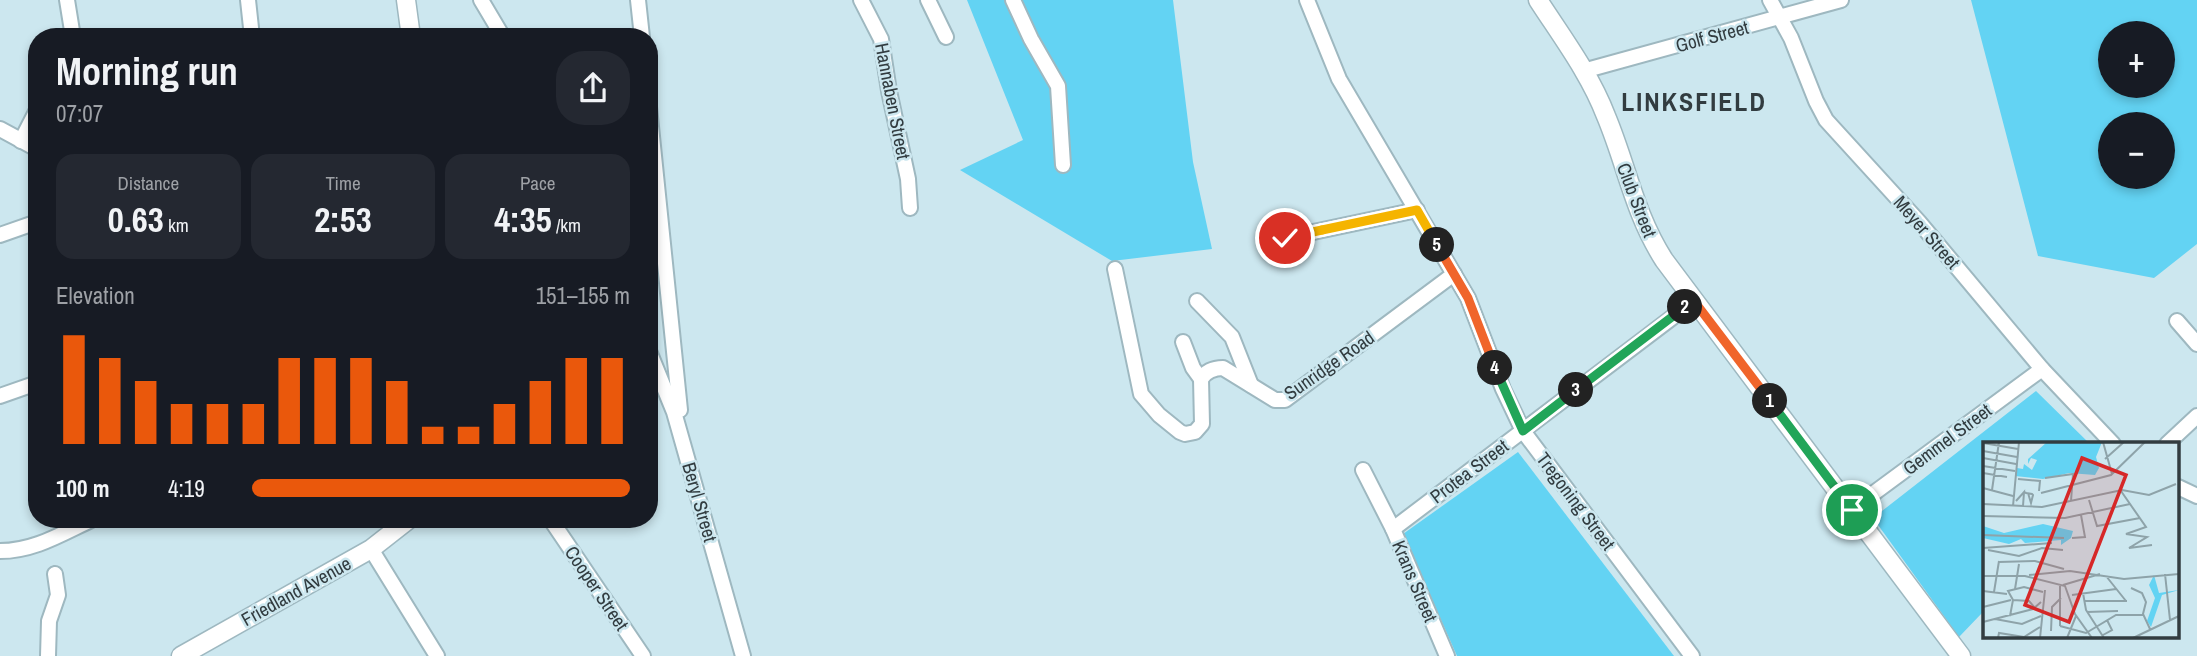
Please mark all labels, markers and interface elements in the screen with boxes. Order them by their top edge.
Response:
street label: Golf Street [1673,14,1752,58]
map controls [2098,21,2175,189]
button: + [2098,21,2175,98]
street label: Hannaben Street [869,41,917,162]
text: Morning run [56,46,238,97]
button: share [556,51,630,125]
district label: LINKSFIELD [1621,84,1767,119]
text: 07:07 [56,98,103,129]
button: − [2098,112,2175,189]
street label: Club Street [1611,159,1663,242]
text: Distance [118,170,179,196]
text: Time [325,170,361,196]
text: Pace [520,170,555,196]
street label: Meyer Street [1888,190,1967,275]
text: 0.63 [108,196,164,243]
text: 2:53 [314,196,372,243]
text: 4:35 [494,196,552,243]
pin [1255,208,1315,268]
text: km [164,212,189,238]
text: /km [552,212,581,238]
icon: check [1266,219,1304,257]
pin: 5 [1420,228,1454,262]
text: 5 [1432,231,1441,257]
text: Elevation [56,280,135,311]
text: 151–155 m [536,280,630,311]
pin: 2 [1668,290,1702,324]
text: 2 [1680,293,1689,319]
street label: Sunridge Road [1279,324,1379,406]
pin: 4 [1478,350,1512,386]
text: 4 [1490,354,1499,380]
pin: 3 [1558,372,1594,408]
text: 3 [1571,376,1580,402]
pin: 1 [1752,384,1788,418]
text: 1 [1765,387,1774,413]
street label: Gemmel Street [1897,397,1997,481]
street label: Protea Street [1425,433,1514,509]
inset map [1983,442,2180,638]
street label: Tregoning Street [1531,447,1622,556]
street label: Beryl Street [676,459,724,545]
text: 100 m [56,473,109,504]
text: 4:19 [168,473,205,504]
pin [1822,480,1882,540]
icon: arrive [1833,491,1871,529]
street label: Krans Street [1386,536,1444,627]
street label: Cooper Street [559,541,635,636]
street label: Friedland Avenue [236,550,356,632]

